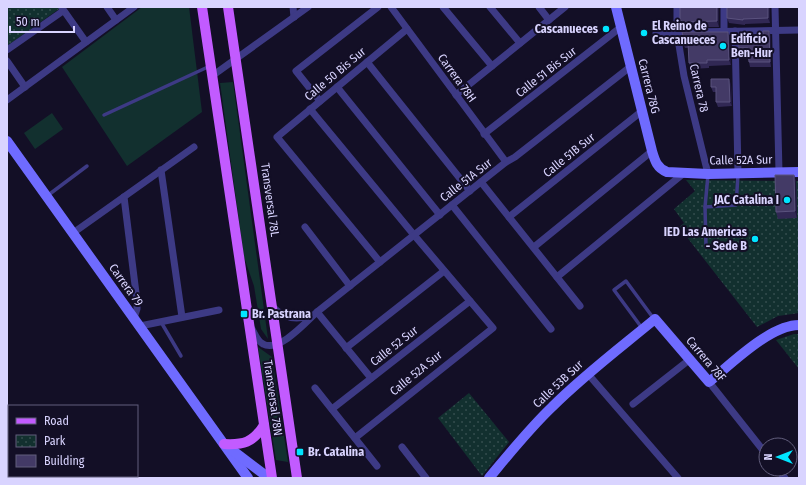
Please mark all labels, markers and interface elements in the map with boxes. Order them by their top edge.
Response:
scale bar [10,8,74,34]
text: 50 m [16,15,40,29]
place label: El Reino de Cascanueces [652,19,716,47]
place label: Cascanueces [535,22,599,36]
marker: Cascanueces [601,24,611,34]
marker: El Reino de Cascanueces [639,28,649,38]
place label: Edificio Ben-Hur [731,32,773,60]
marker: Edificio Ben-Hur [718,41,728,51]
street label: Calle 51 Bis Sur [513,43,580,100]
street label: Calle 50 Bis Sur [302,44,369,104]
street label: Carrera 78H [435,51,479,105]
street label: Carrera 78G [635,57,663,115]
street label: Carrera 78 [687,63,711,113]
street label: Calle 51B Sur [540,129,598,180]
street label: Calle 52A Sur [709,152,773,168]
street label: Calle 51A Sur [437,155,495,205]
street label: Transversal 78L [258,162,282,238]
place label: JAC Catalina I [713,193,779,207]
marker: JAC Catalina I [782,195,792,205]
place label: IED Las Americas - Sede B [664,225,748,253]
marker: IED Las Americas - Sede B [750,234,760,244]
street label: Carrera 79 [106,261,146,309]
place label: Br. Pastrana [252,307,311,321]
marker: Br. Pastrana [239,309,249,319]
street label: Calle 52 Sur [367,323,421,369]
street label: Carrera 78F [683,334,729,385]
street label: Calle 52A Sur [387,347,446,398]
street label: Calle 53B Sur [530,357,587,411]
street label: Transversal 78N [261,359,285,437]
legend [8,405,138,477]
text: Road [44,414,69,428]
text: Park [44,434,66,448]
north arrow [758,437,798,477]
place label: Br. Catalina [308,445,364,459]
marker: Br. Catalina [295,447,305,457]
text: Building [44,454,85,468]
text: N [762,454,775,460]

